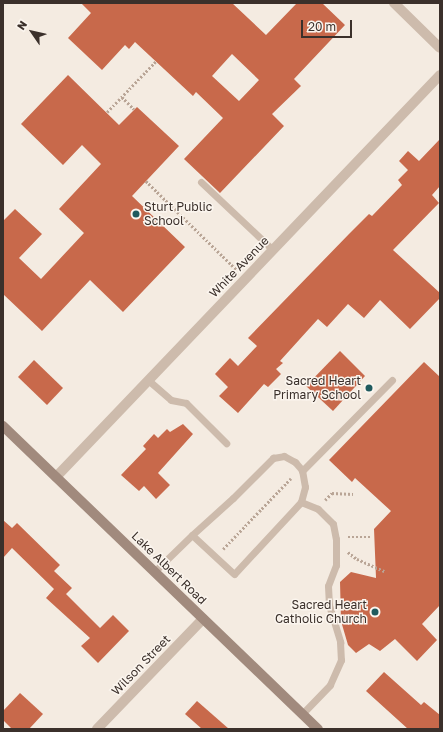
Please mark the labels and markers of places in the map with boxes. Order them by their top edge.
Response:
place label: Sturt Public School [144,200,212,228]
marker: Sturt Public School [131,209,141,219]
place label: Sacred Heart Primary School [273,374,361,402]
marker: Sacred Heart Primary School [364,383,374,393]
place label: Sacred Heart Catholic Church [275,598,367,626]
marker: Sacred Heart Catholic Church [370,607,380,617]

